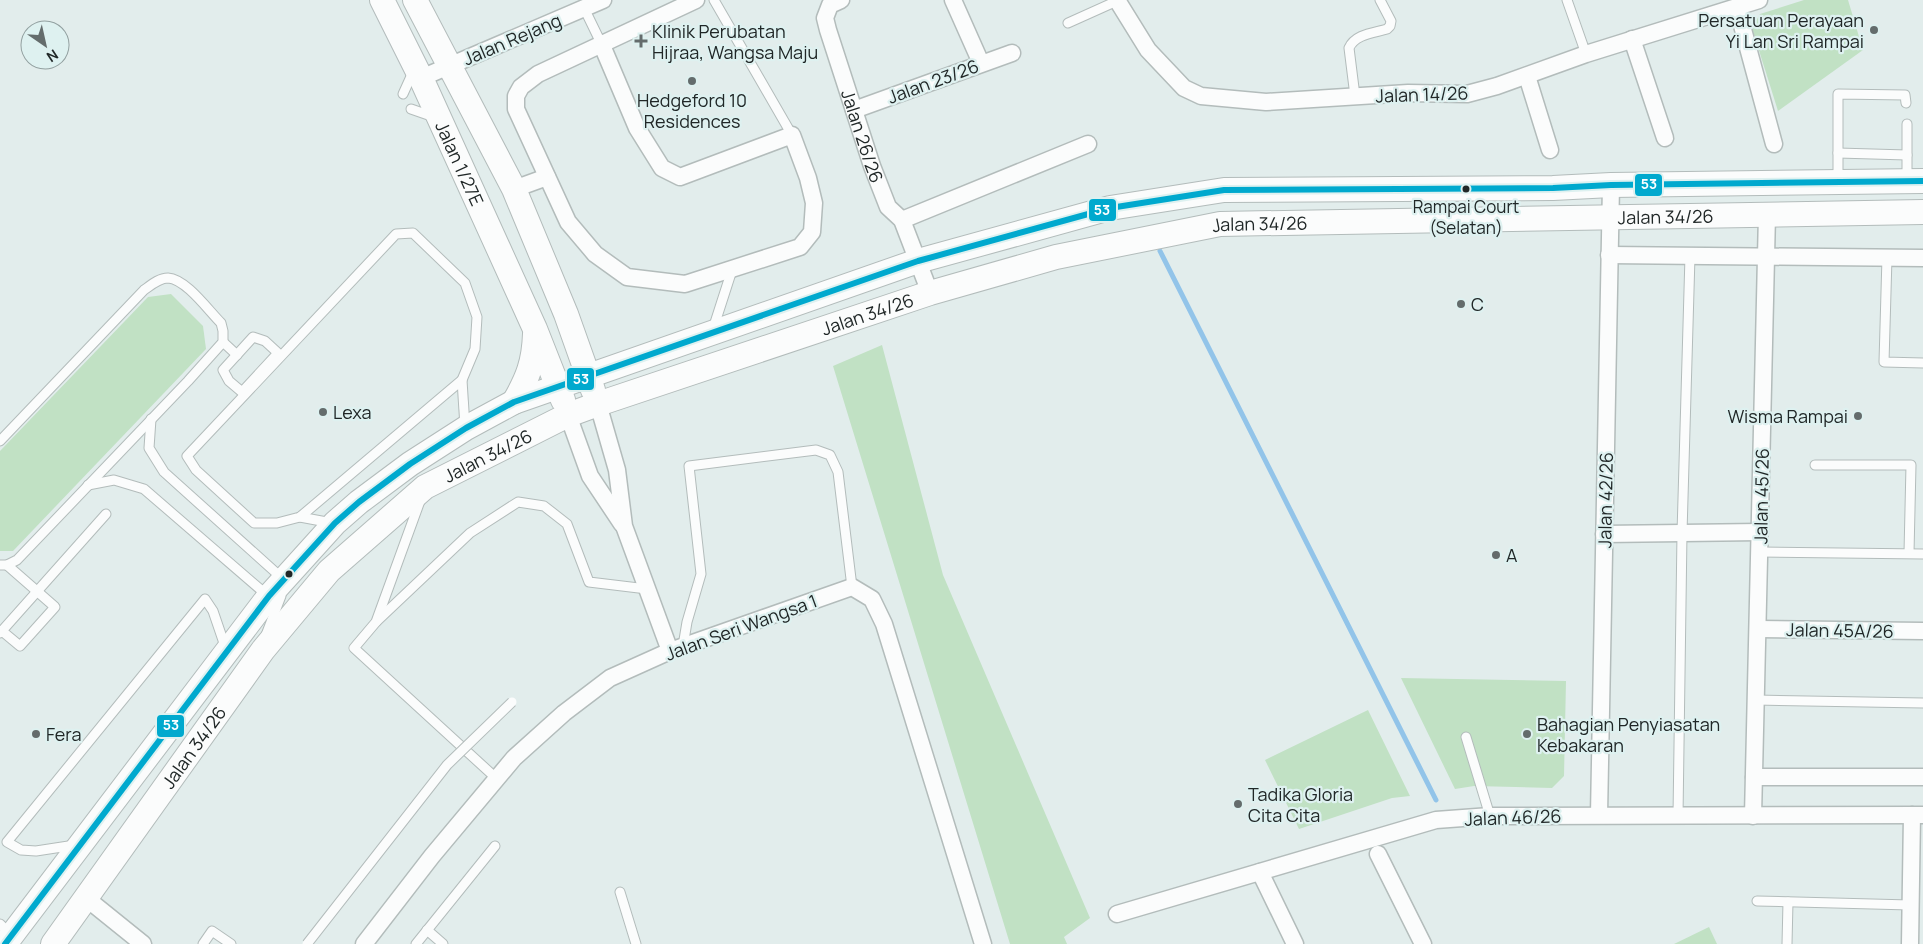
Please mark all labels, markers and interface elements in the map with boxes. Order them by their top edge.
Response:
street label: Jalan Rejang [459,8,565,70]
place label: Persatuan Perayaan Yi Lan Sri Rampai [1698,8,1864,53]
place label: Klinik Perubatan Hijraa, Wangsa Maju [652,19,818,64]
north arrow [20,20,70,70]
marker: Persatuan Perayaan Yi Lan Sri Rampai [1868,24,1880,36]
marker: Klinik Perubatan Hijraa, Wangsa Maju [634,34,648,48]
text: N [43,46,62,67]
street label: Jalan 23/26 [884,53,982,109]
marker: Hedgeford 10 Residences [686,75,698,87]
street label: Jalan 14/26 [1375,80,1469,108]
street label: Jalan 26/26 [836,86,889,186]
place label: Hedgeford 10 Residences [637,88,747,133]
street label: Jalan 1/27E [430,117,489,210]
line badge: 53 [1634,173,1663,197]
text: 53 [1641,174,1657,193]
marker: Rampai Court (Selatan) [1461,184,1471,194]
place label: Rampai Court (Selatan) [1413,195,1520,239]
line badge: 53 [1088,198,1117,222]
text: 53 [1094,200,1110,219]
street label: Jalan 34/26 [1618,204,1714,229]
street label: Jalan 34/26 [1210,211,1308,237]
street label: Jalan 34/26 [818,287,917,340]
place label: C [1471,292,1484,316]
marker: C [1455,298,1467,310]
line badge: 53 [566,367,595,391]
text: 53 [573,369,589,388]
place label: Lexa [333,400,371,424]
place label: Wisma Rampai [1728,404,1848,428]
marker: Lexa [317,406,329,418]
marker: Wisma Rampai [1852,410,1864,422]
street label: Jalan 34/26 [439,423,536,488]
street label: Jalan 45/26 [1748,448,1774,544]
street label: Jalan 42/26 [1592,452,1618,548]
place label: A [1506,543,1518,567]
marker: A [1490,549,1502,561]
unlabelled marker [284,569,294,579]
street label: Jalan Seri Wangsa 1 [662,588,820,666]
street label: Jalan 45A/26 [1786,617,1894,643]
street label: Jalan 34/26 [156,701,231,793]
place label: Bahagian Penyiasatan Kebakaran [1537,712,1720,757]
line badge: 53 [156,714,185,738]
text: 53 [163,715,179,734]
place label: Fera [46,722,81,746]
marker: Fera [30,728,42,740]
marker: Bahagian Penyiasatan Kebakaran [1521,728,1533,740]
place label: Tadika Gloria Cita Cita [1248,782,1353,827]
marker: Tadika Gloria Cita Cita [1232,798,1244,810]
street label: Jalan 46/26 [1464,803,1562,831]

